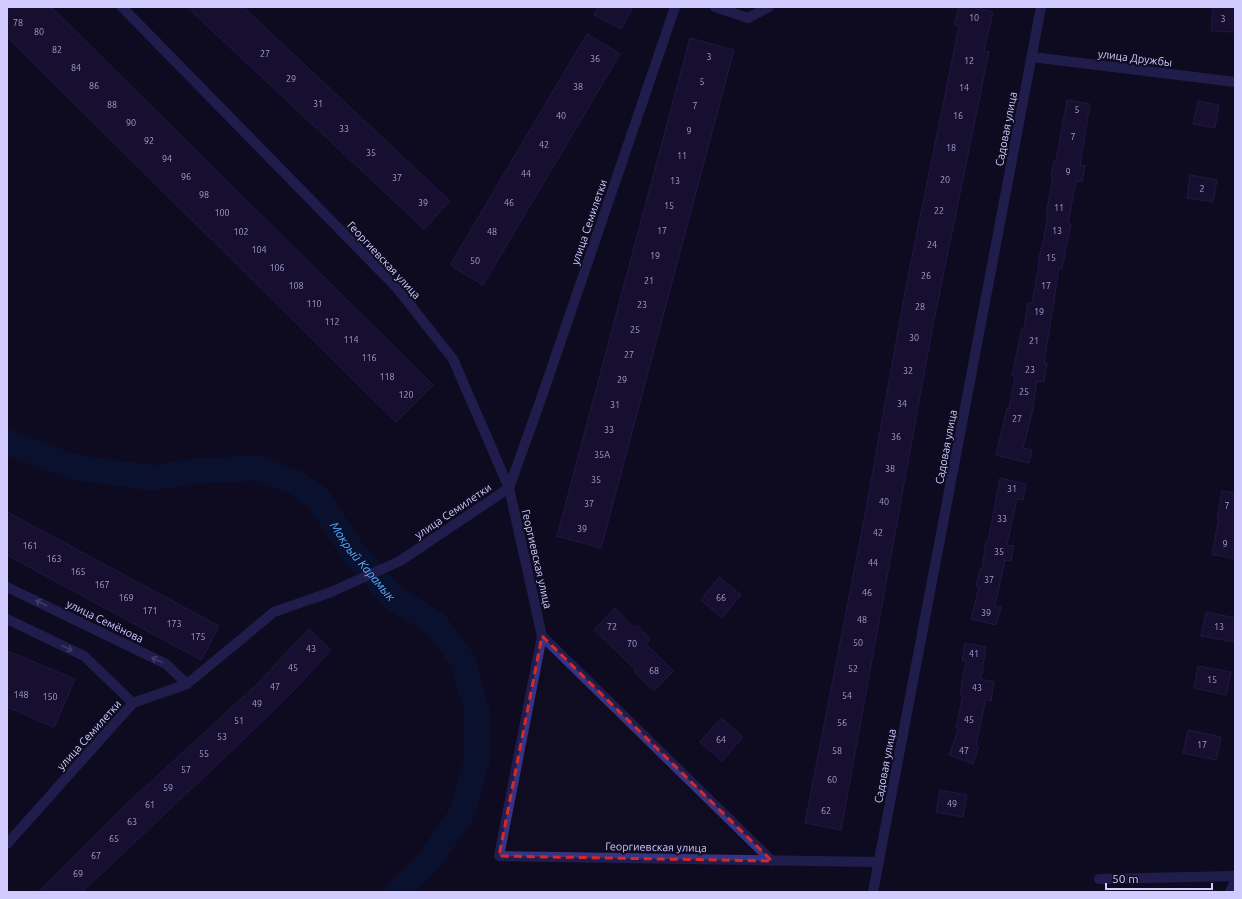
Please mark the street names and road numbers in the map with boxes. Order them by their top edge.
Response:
street label: улица Дружбы [1097,47,1173,69]
street label: Садовая улица [993,91,1019,167]
street label: улица Семилетки [569,178,609,266]
street label: Георгиевская улица [345,219,423,301]
street label: Садовая улица [933,409,959,485]
street label: улица Семилетки [413,481,493,541]
street label: Георгиевская улица [520,508,554,610]
street label: улица Семёнова [65,597,145,645]
street label: улица Семилетки [55,698,123,772]
street label: Садовая улица [872,728,898,804]
street label: Георгиевская улица [605,840,707,854]

